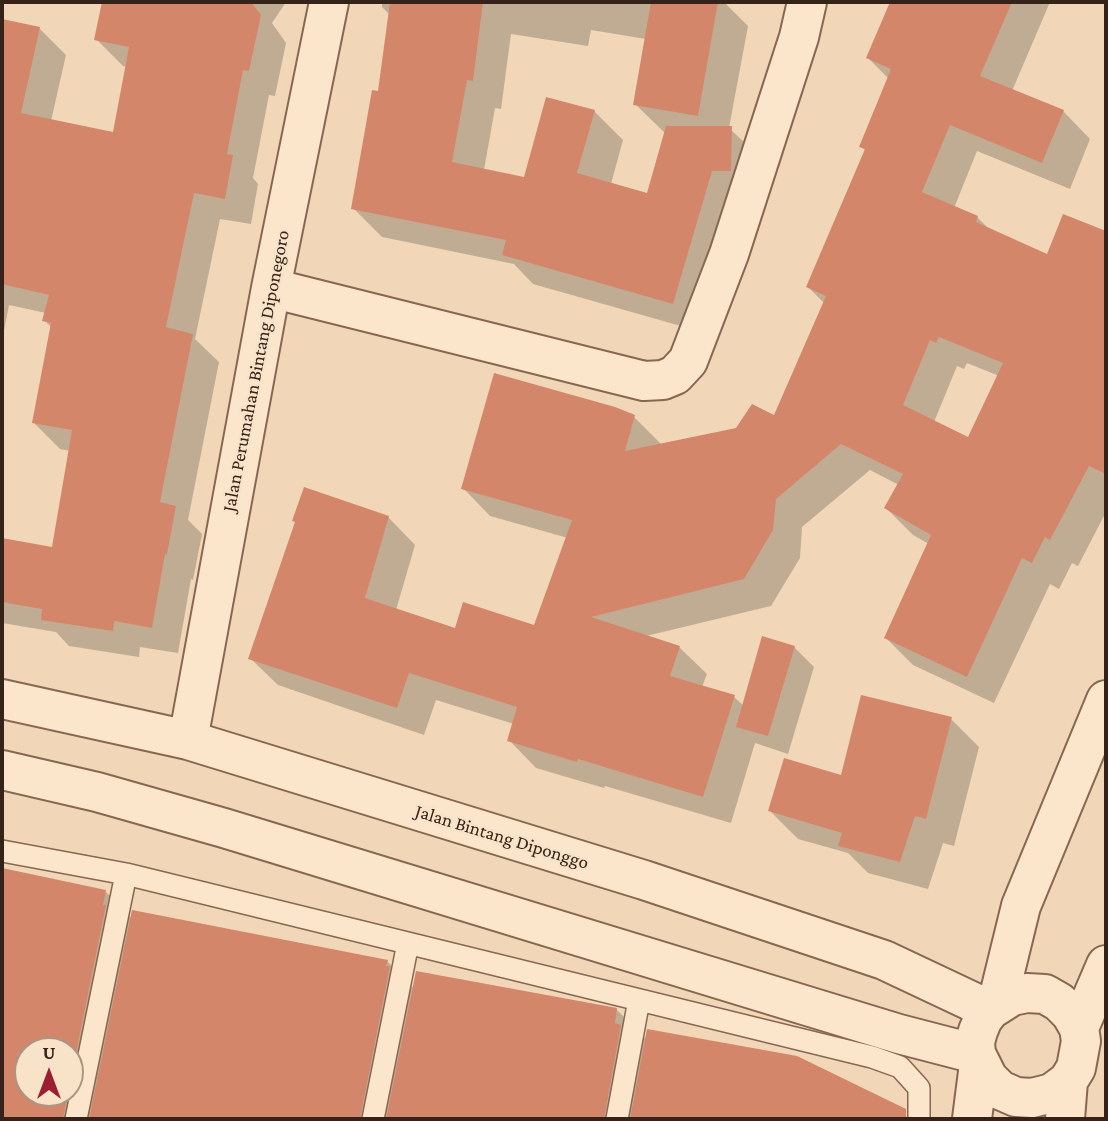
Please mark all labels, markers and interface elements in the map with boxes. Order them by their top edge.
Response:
street label: Jalan Perumahan Bintang Diponegoro [217,228,295,514]
street label: Jalan Bintang Diponggo [412,800,592,874]
north arrow [14,1037,84,1107]
text: U [42,1042,56,1063]

